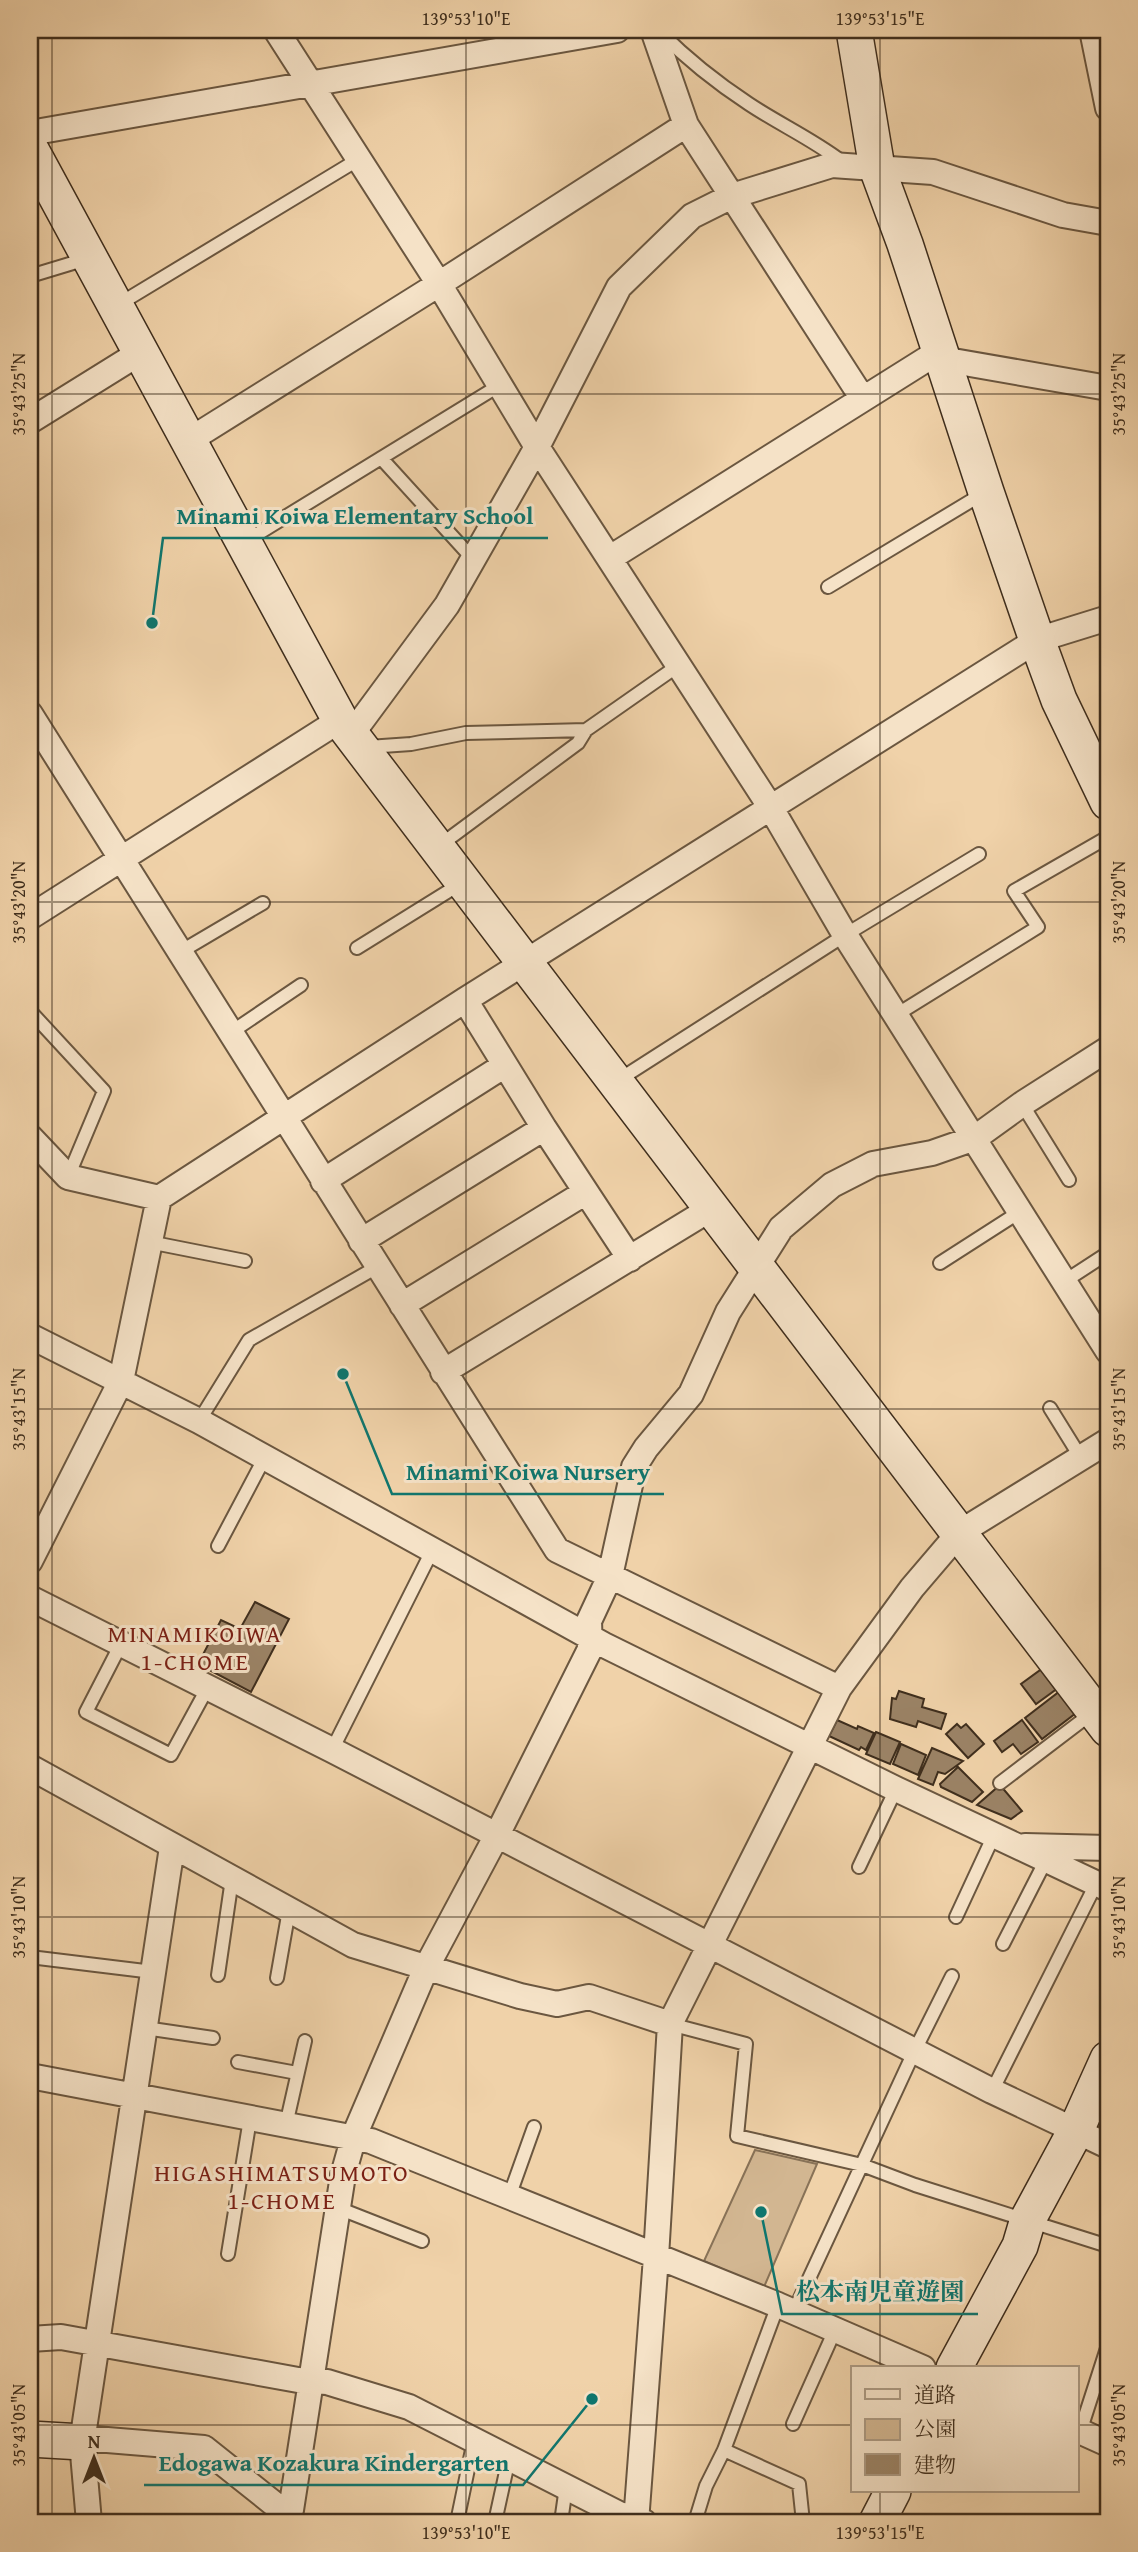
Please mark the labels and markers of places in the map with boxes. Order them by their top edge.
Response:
callout: Minami Koiwa Elementary School [163,493,548,538]
callout: Minami Koiwa Nursery [392,1449,664,1494]
callout: 松本南児童遊園 [782,2269,978,2314]
callout: Edogawa Kozakura Kindergarten [144,2440,523,2485]

